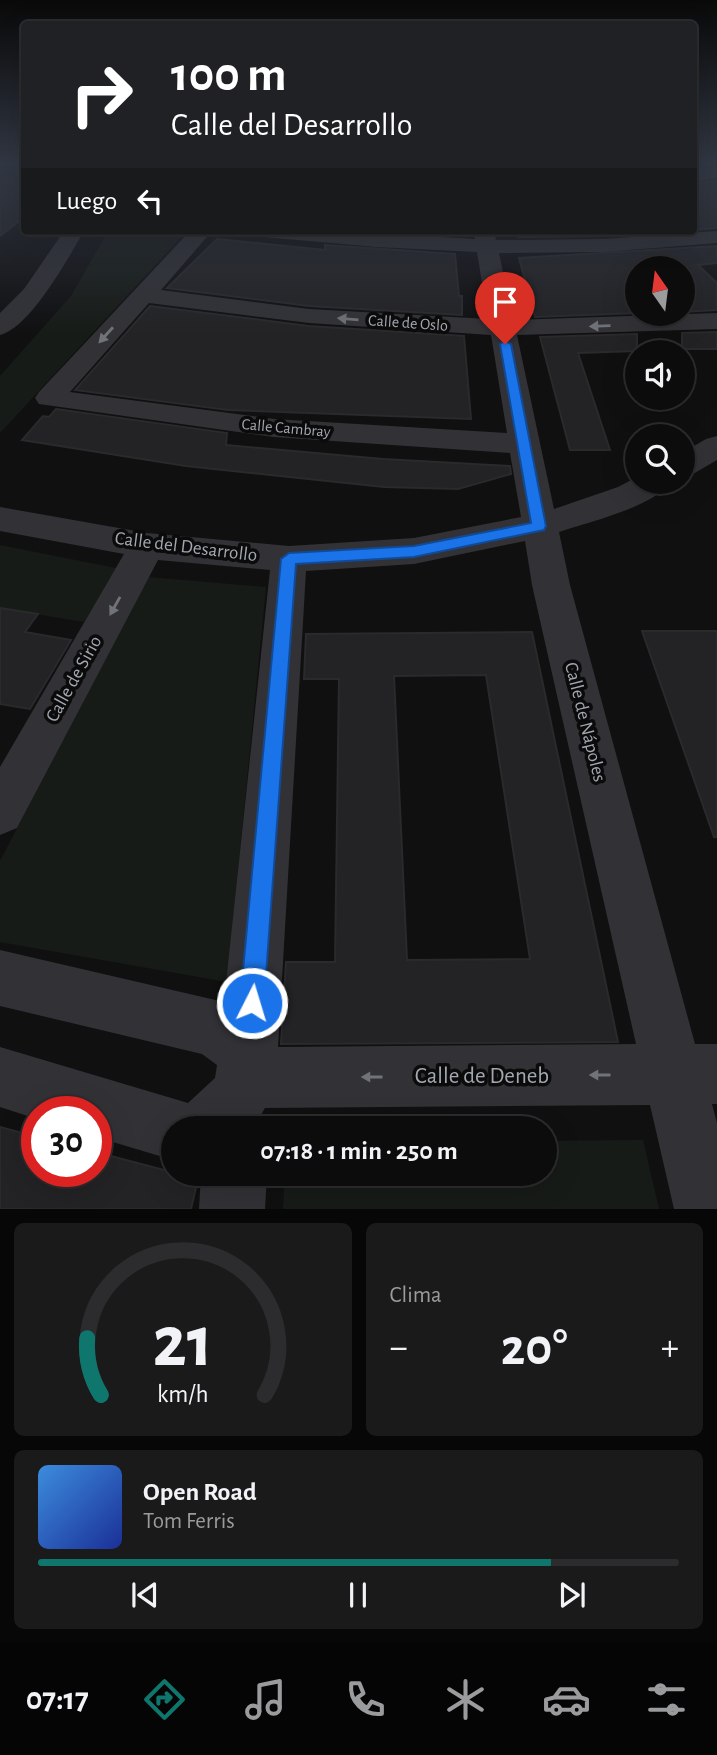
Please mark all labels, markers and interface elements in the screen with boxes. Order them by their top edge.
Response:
icon: right [56,49,147,140]
text: 100 m [171,51,287,100]
text: Calle del Desarrollo [171,109,412,141]
icon: left [131,182,169,220]
text: Luego [56,188,117,214]
north arrow [625,256,695,326]
map controls [625,256,695,494]
pin [475,272,535,344]
icon: arrive [486,283,524,321]
street label: Calle de Oslo [368,312,449,334]
one-way arrow [337,313,359,324]
one-way arrow [589,321,611,332]
one-way arrow [99,326,115,343]
button: sound [625,340,695,410]
street label: Calle Cambray [241,416,331,441]
button: search [625,424,695,494]
street label: Calle del Desarrollo [114,529,258,565]
one-way arrow [109,597,121,616]
street label: Calle de Sirio [43,633,105,725]
street label: Calle de Nápoles [561,660,609,784]
position arrow [215,966,289,1040]
street label: Calle de Deneb [415,1065,549,1088]
one-way arrow [589,1069,611,1081]
one-way arrow [361,1071,383,1083]
speed limit sign: 30 [21,1096,112,1187]
text: 07:18 · 1 min · 250 m [260,1138,458,1164]
text: Clima [390,1284,442,1307]
text: 21 [153,1308,213,1381]
text: 20° [501,1322,568,1374]
text: − [390,1329,408,1367]
text: + [661,1329,679,1367]
text: km/h [157,1382,209,1407]
text: Open Road [143,1479,257,1505]
text: Tom Ferris [143,1510,235,1533]
icon: previous [126,1576,164,1614]
icon: pause [339,1576,377,1614]
icon: next [553,1576,591,1614]
icon: directions [140,1675,189,1724]
icon: music [241,1675,290,1724]
icon: phone [341,1675,390,1724]
icon: climate [441,1675,490,1724]
icon: car [542,1675,591,1724]
icon: filters [642,1675,691,1724]
text: 07:17 [26,1683,89,1715]

